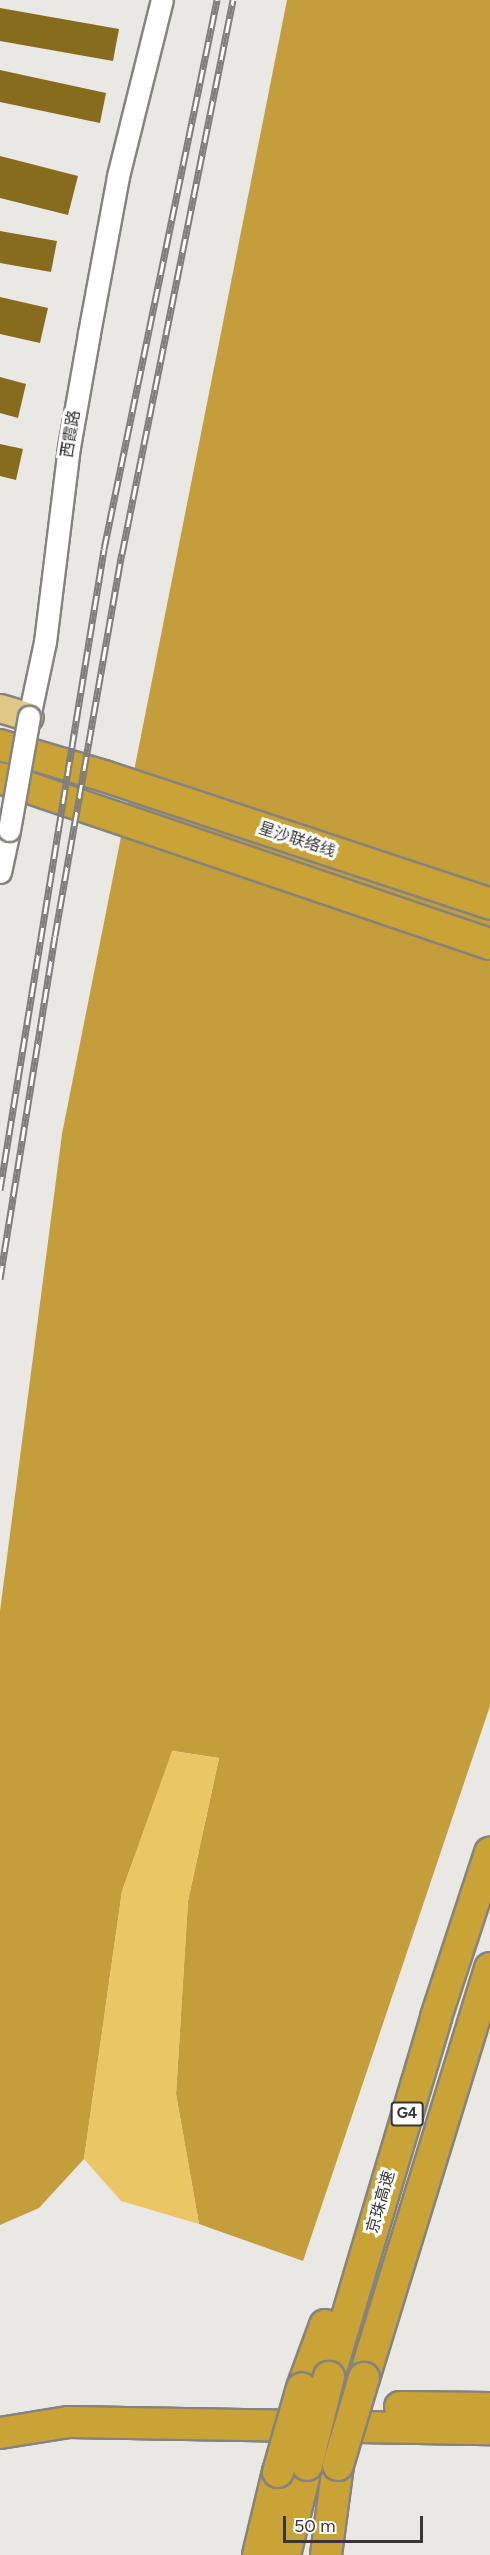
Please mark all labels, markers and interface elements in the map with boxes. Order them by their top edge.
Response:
street label: 西霞路 [58,409,84,459]
street label: 星沙联络线 [256,819,338,861]
road number: G4 [390,2102,424,2126]
street label: 京珠高速 [363,2169,399,2235]
scale bar [286,2504,426,2542]
text: 50 m [294,2515,336,2537]

